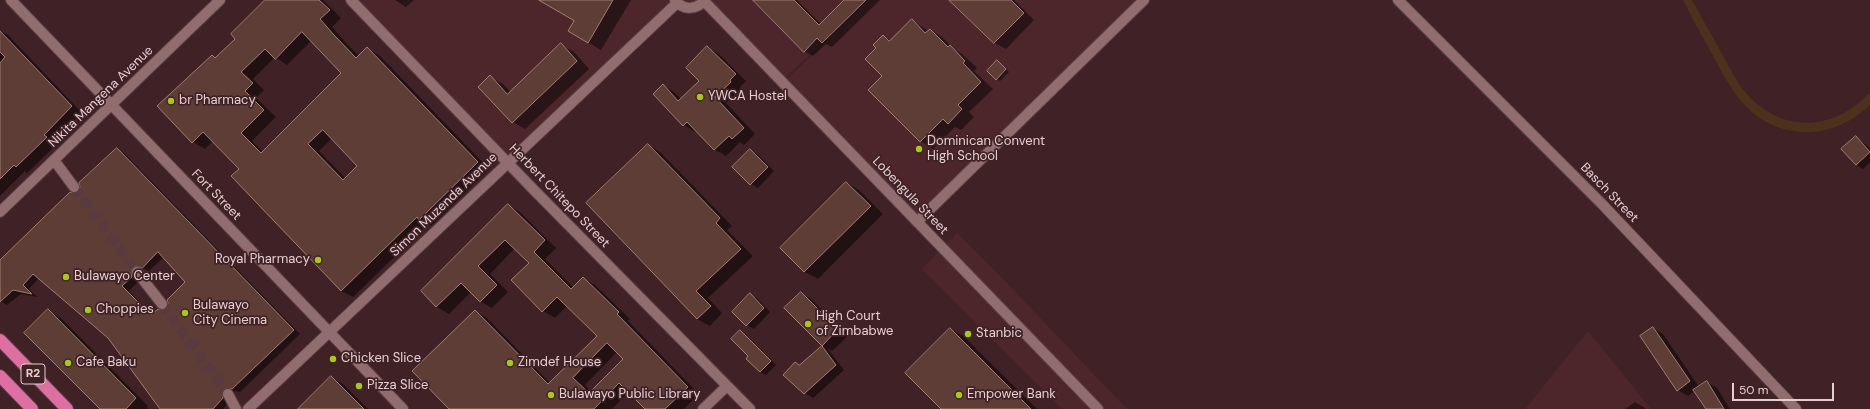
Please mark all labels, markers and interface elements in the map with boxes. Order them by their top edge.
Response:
street label: Nikita Mangena Avenue [45,43,157,151]
place label: YWCA Hostel [708,89,787,105]
marker: YWCA Hostel [695,92,705,102]
place label: br Pharmacy [179,93,256,109]
marker: br Pharmacy [166,96,176,106]
place label: Dominican Convent High School [927,134,1045,165]
street label: Herbert Chitepo Street [505,141,613,251]
marker: Dominican Convent High School [914,144,924,154]
street label: Simon Muzenda Avenue [387,150,501,260]
street label: Lobengula Street [869,154,951,238]
street label: Basch Street [1577,160,1641,226]
street label: Fort Street [188,166,244,224]
place label: Royal Pharmacy [215,252,310,268]
marker: Royal Pharmacy [313,255,323,265]
place label: Bulawayo Center [74,269,175,285]
marker: Bulawayo Center [61,272,71,282]
place label: Bulawayo City Cinema [193,298,267,329]
place label: Choppies [96,302,154,318]
marker: Choppies [83,305,93,315]
marker: Bulawayo City Cinema [180,308,190,318]
place label: High Court of Zimbabwe [816,309,893,340]
marker: High Court of Zimbabwe [803,319,813,329]
place label: Stanbic [976,326,1022,342]
marker: Stanbic [963,329,973,339]
place label: Chicken Slice [341,351,421,367]
marker: Chicken Slice [328,354,338,364]
place label: Cafe Baku [76,355,136,371]
place label: Zimdef House [518,355,601,371]
marker: Cafe Baku [63,358,73,368]
marker: Zimdef House [505,358,515,368]
road number: R2 [21,364,45,384]
scale bar [1734,375,1836,401]
place label: Pizza Slice [367,378,428,394]
marker: Pizza Slice [354,381,364,391]
text: 50 m [1739,382,1768,398]
place label: Bulawayo Public Library [559,387,701,403]
place label: Empower Bank [967,387,1056,403]
marker: Bulawayo Public Library [546,390,556,400]
marker: Empower Bank [954,390,964,400]

